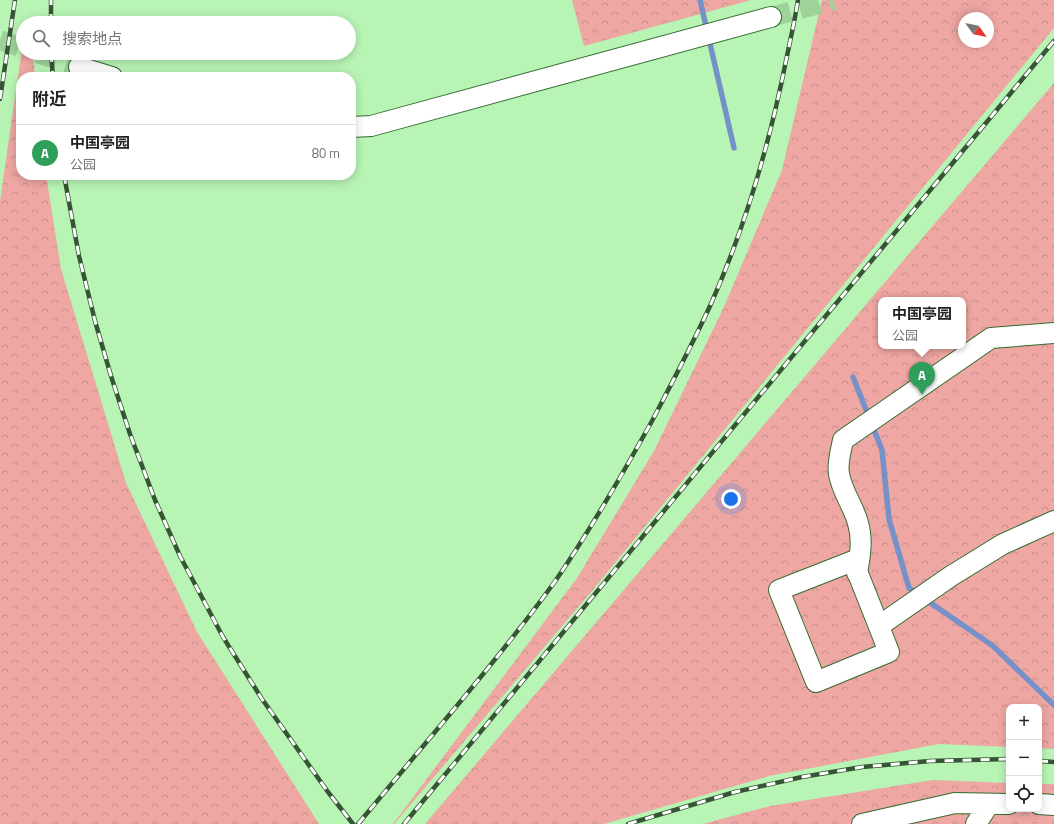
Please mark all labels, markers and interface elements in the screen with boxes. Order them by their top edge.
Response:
north arrow [958,12,994,48]
search box [16,16,356,60]
icon: search [30,27,52,49]
text: 搜索地点 [62,27,122,50]
text: 附近 [32,86,66,112]
text: 中国亭园 [70,131,130,154]
text: A [41,143,49,163]
text: 80 m [312,143,340,163]
text: 公园 [70,154,96,174]
popup [878,297,966,349]
text: 中国亭园 [892,302,952,325]
text: 公园 [892,325,918,345]
pin: A [909,362,935,395]
your location [721,489,741,509]
map controls [1006,704,1042,812]
button: + [1006,704,1042,740]
button: − [1006,740,1042,776]
button: locate [1006,776,1042,812]

